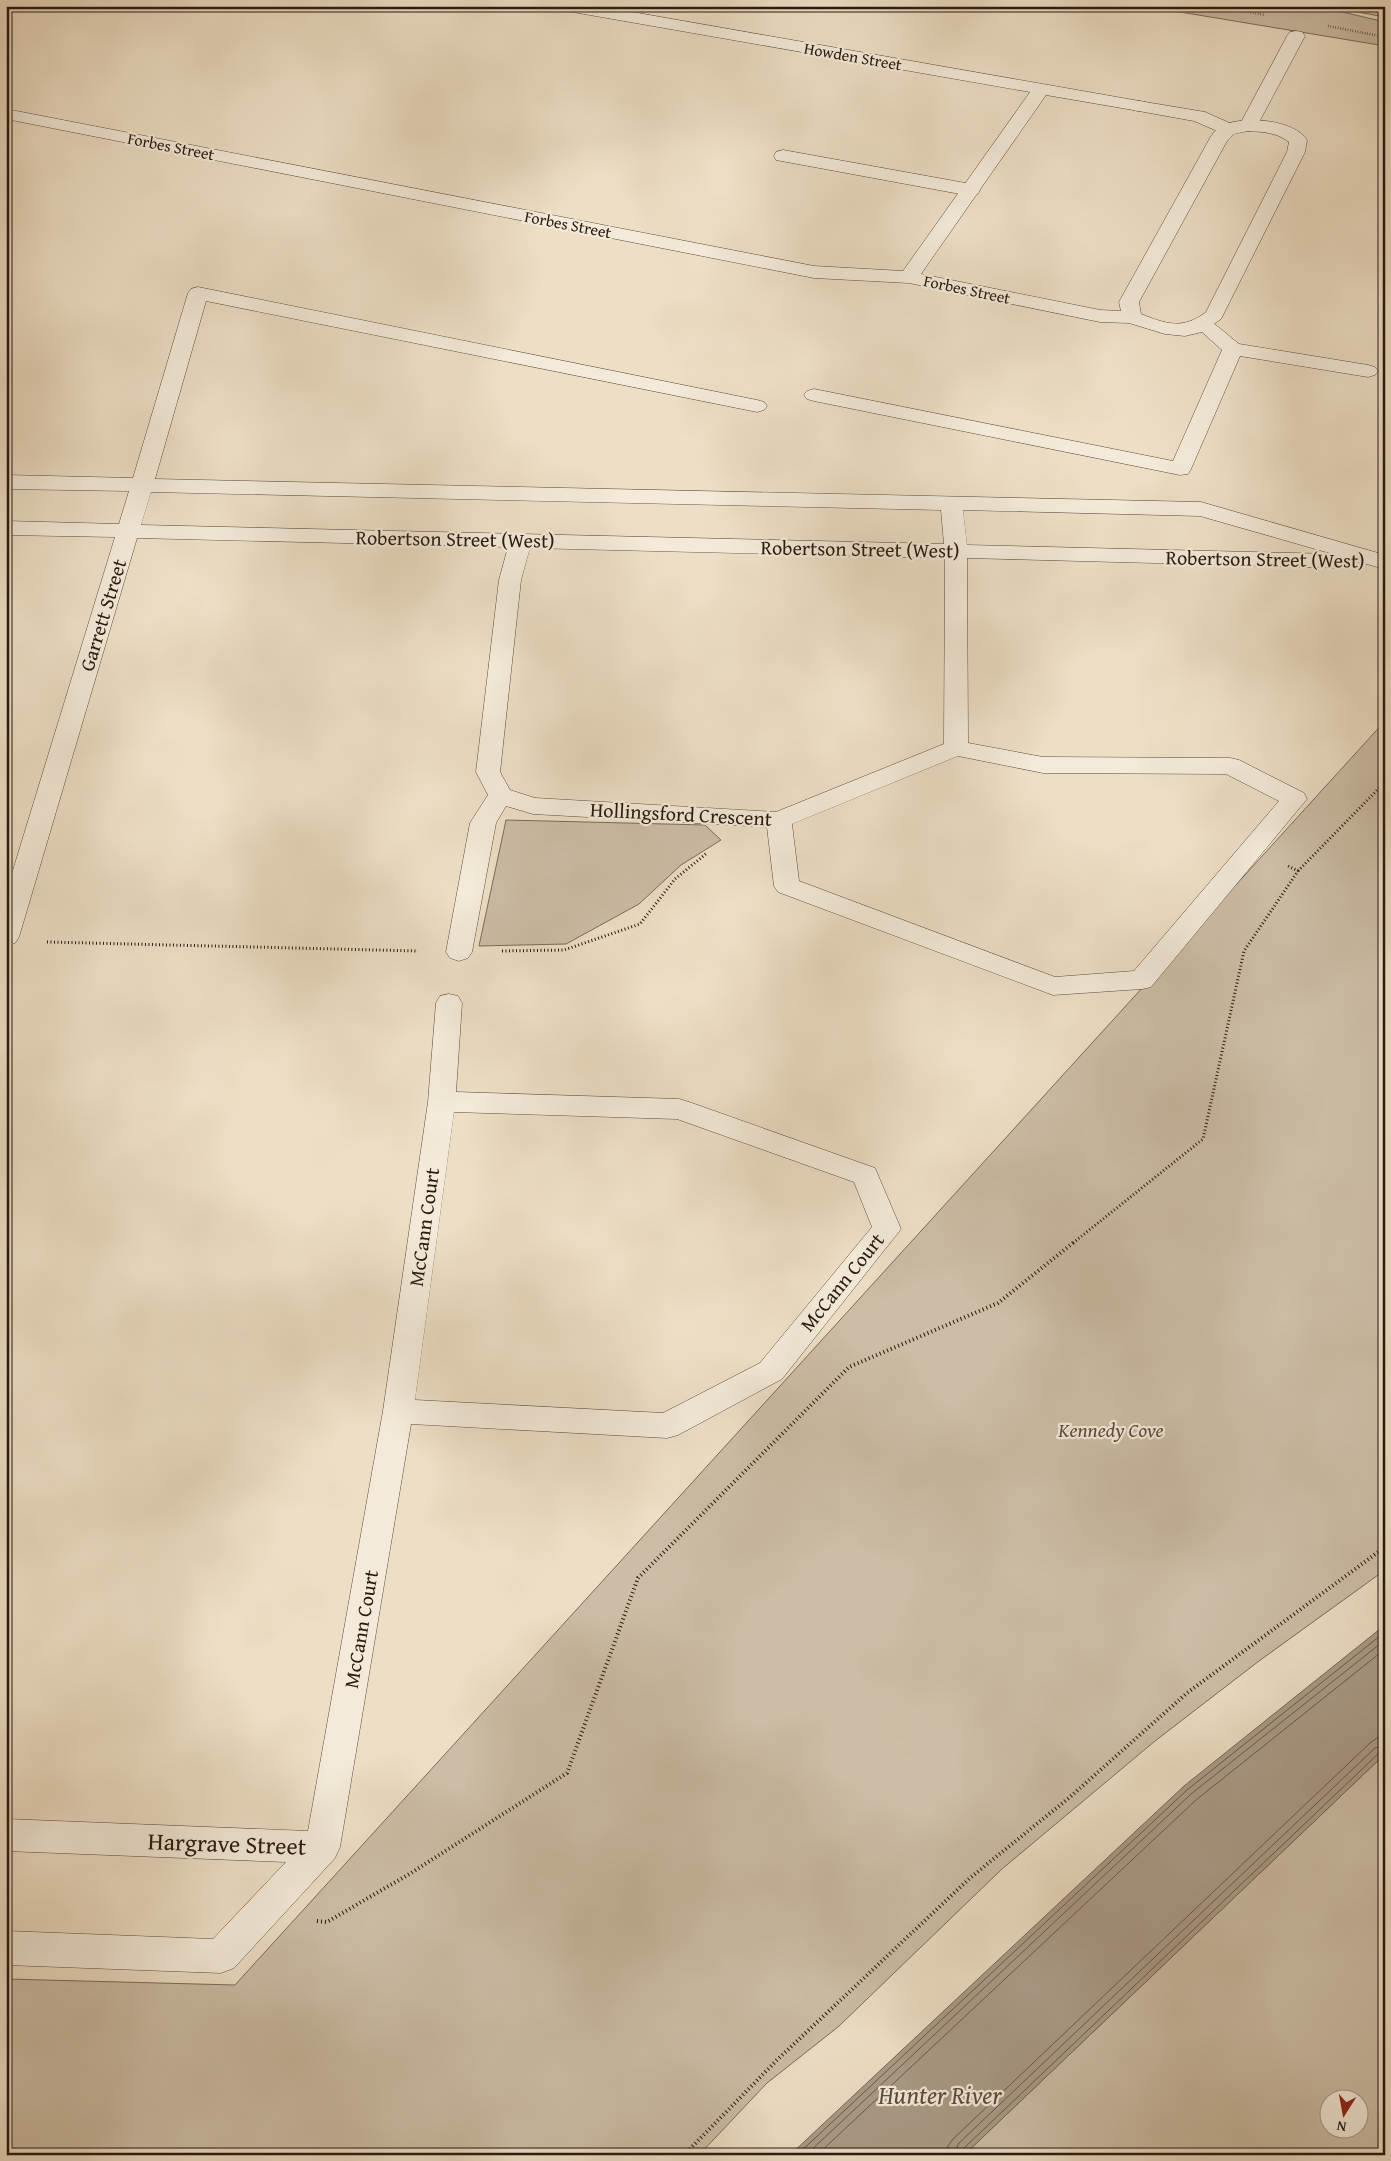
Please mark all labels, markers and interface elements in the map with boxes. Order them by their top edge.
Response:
street label: Howden Street [802,36,904,76]
street label: Forbes Street [125,126,217,166]
street label: Forbes Street [522,204,614,244]
street label: Forbes Street [921,268,1013,310]
street label: Robertson Street (West) [355,522,555,555]
street label: Robertson Street (West) [760,532,960,565]
street label: Robertson Street (West) [1165,542,1365,575]
street label: Garrett Street [72,555,133,675]
street label: Hollingsford Crescent [589,794,773,833]
street label: McCann Court [401,1166,446,1288]
street label: McCann Court [793,1226,891,1337]
park label: Kennedy Cove [1057,1415,1164,1444]
street label: McCann Court [336,1567,385,1690]
street label: Hargrave Street [147,1823,307,1864]
water label: Hunter River [877,2077,1002,2113]
north arrow [1318,2088,1368,2138]
text: N [1334,2116,1348,2137]

